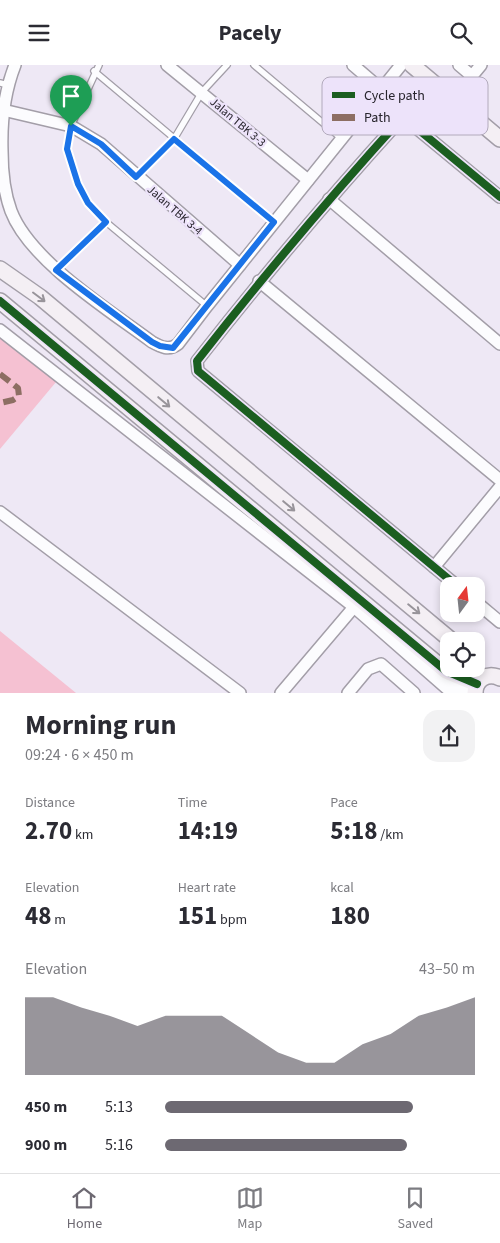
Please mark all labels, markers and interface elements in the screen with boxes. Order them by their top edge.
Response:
text: Pacely [219,17,281,49]
icon: menu [25,19,53,47]
icon: search [447,19,475,47]
pin [50,75,92,126]
legend [322,77,488,135]
icon: arrive [57,82,85,110]
text: Cycle path [364,86,425,106]
street label: Jalan TBK 3-3 [206,94,269,151]
text: Path [364,108,391,128]
street label: Jalan TBK 3-4 [143,182,206,239]
one-way arrow [32,292,46,302]
one-way arrow [157,396,170,407]
one-way arrow [282,500,295,511]
north arrow [440,577,485,623]
map controls [440,577,485,677]
one-way arrow [407,604,420,615]
button: locate [440,632,485,677]
text: Morning run [25,705,176,745]
button: share [423,710,475,762]
text: 09:24 · 6 × 450 m [25,744,134,766]
text: Distance [25,793,75,813]
text: Time [178,793,207,813]
text: Pace [330,793,358,813]
text: 2.70 [25,813,72,849]
text: 14:19 [178,813,238,849]
text: 5:18 [330,813,377,849]
text: km [72,825,93,845]
text: /km [377,825,404,845]
text: Elevation [25,878,80,898]
text: Heart rate [178,878,236,898]
text: kcal [330,878,354,898]
text: 48 [25,898,51,934]
text: 151 [178,898,217,934]
text: 180 [330,898,370,934]
text: m [51,910,66,930]
text: bpm [217,910,247,930]
text: Elevation [25,958,87,980]
text: 43–50 m [419,958,475,980]
text: 450 m [25,1096,67,1118]
text: 5:13 [105,1096,133,1118]
text: 900 m [25,1134,67,1156]
text: 5:16 [105,1134,133,1156]
tab: Home [67,1184,102,1234]
tab: Map [236,1184,264,1234]
tab: Saved [397,1184,433,1234]

